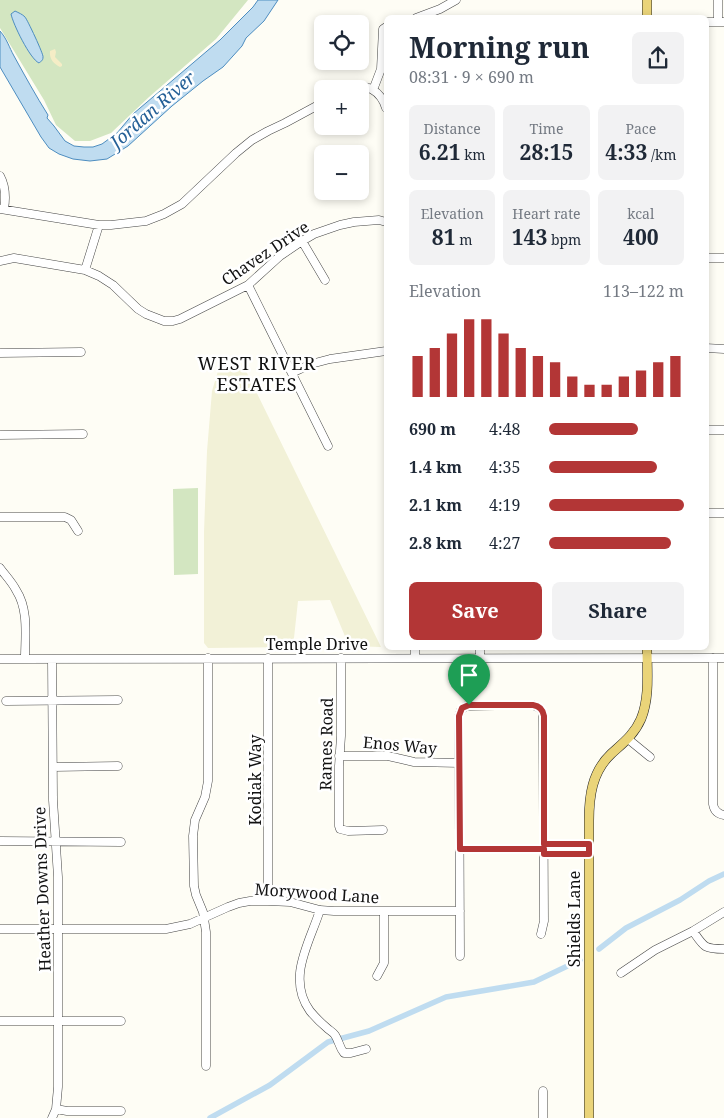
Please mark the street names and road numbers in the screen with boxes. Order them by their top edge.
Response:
street label: Chavez Drive [217,216,313,290]
street label: Temple Drive [266,633,368,655]
street label: Rames Road [314,697,338,791]
street label: Enos Way [362,731,439,759]
street label: Kodiak Way [244,734,266,825]
street label: Heather Downs Drive [28,806,56,972]
street label: Shields Lane [563,871,585,967]
street label: Morywood Lane [254,878,380,908]

